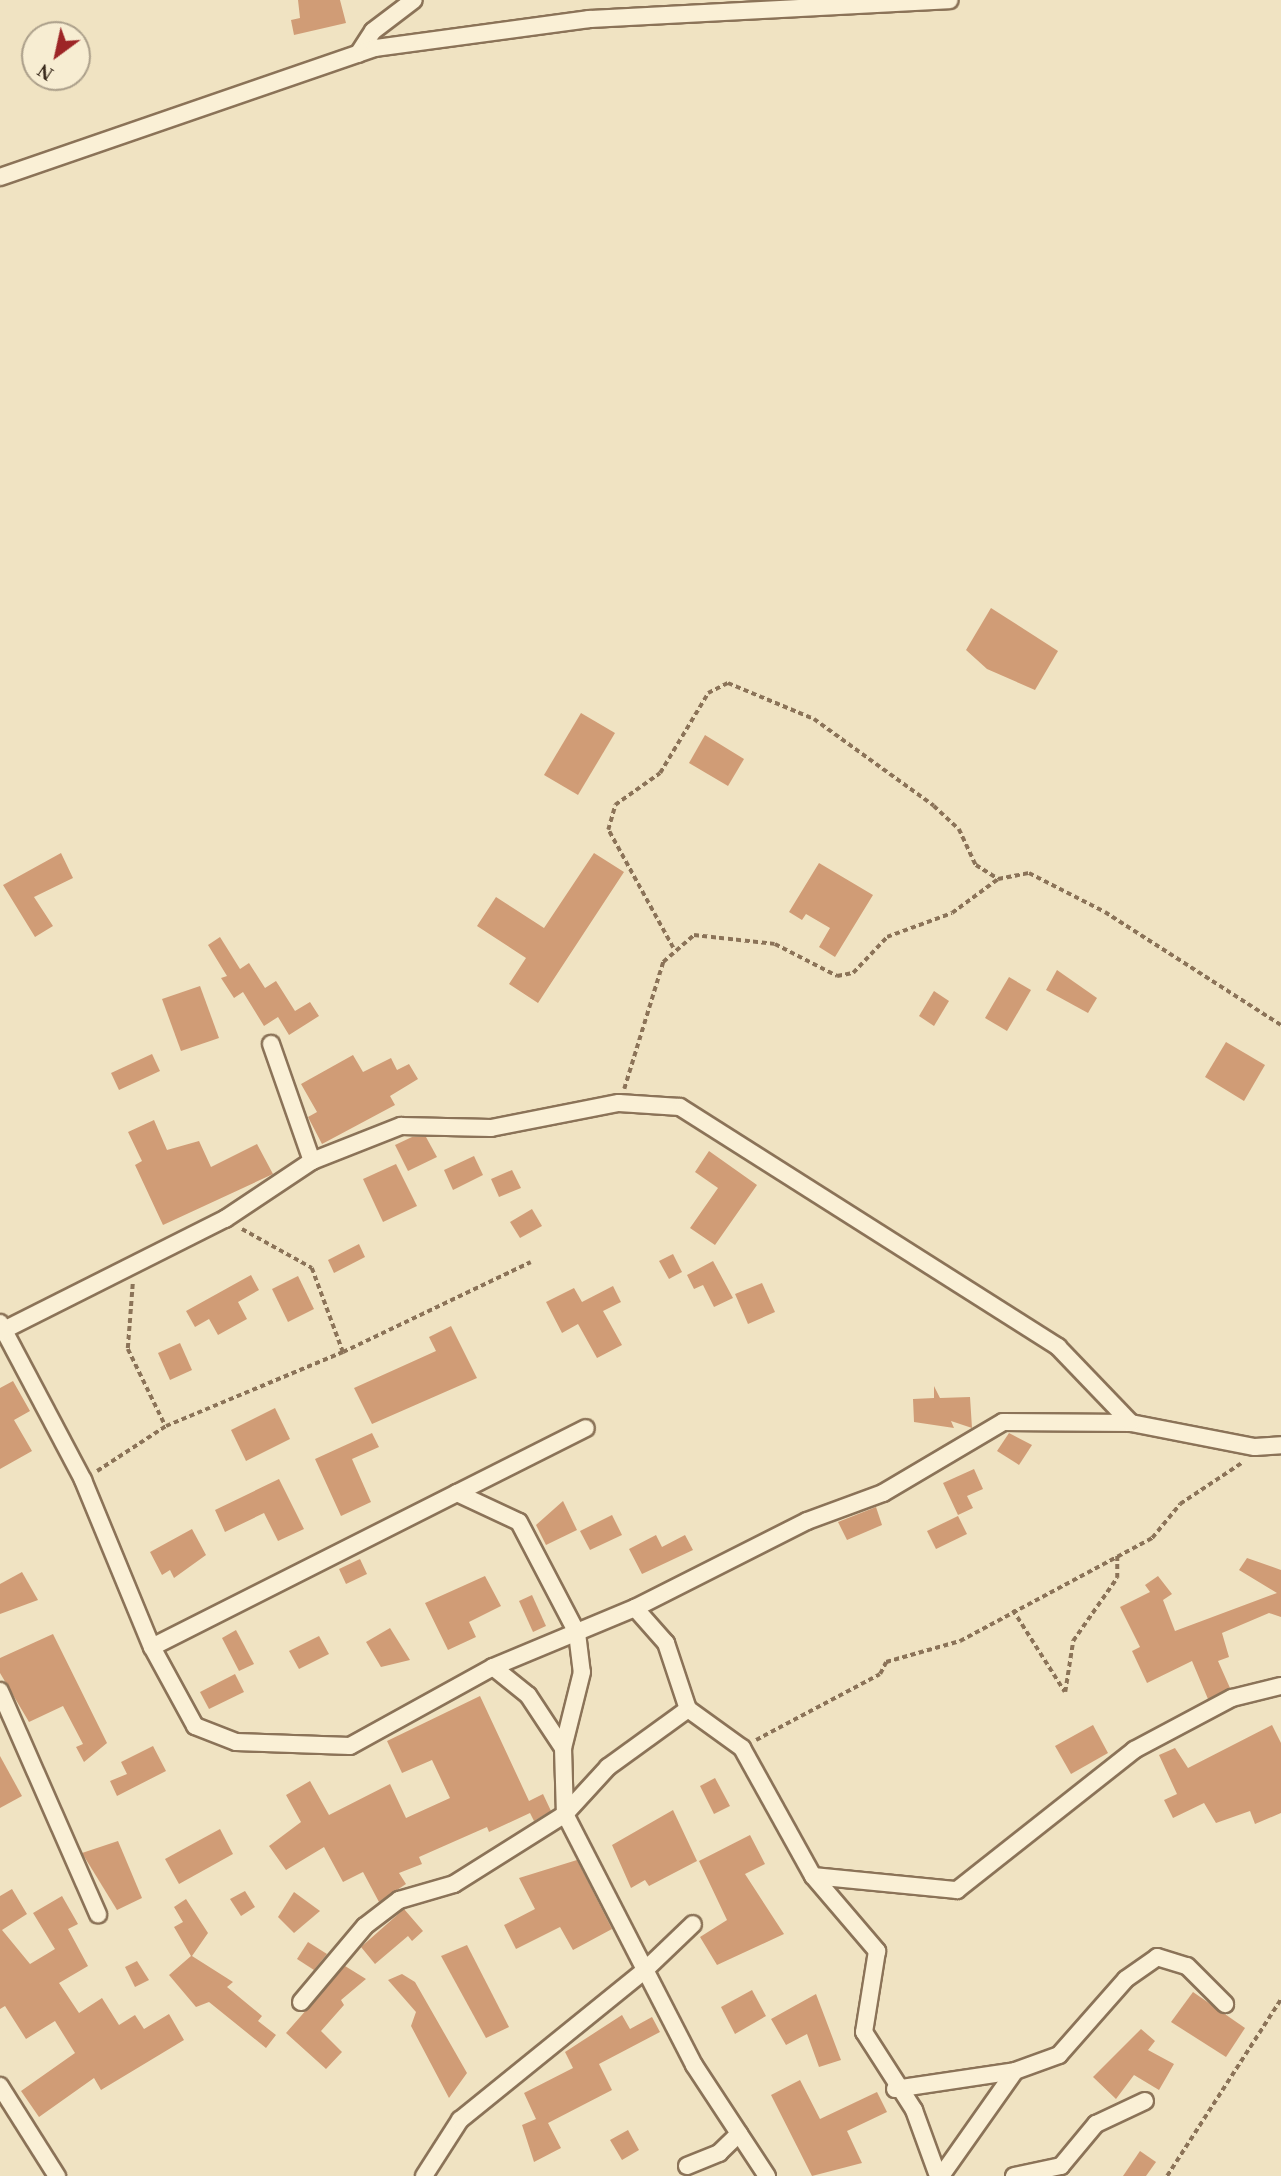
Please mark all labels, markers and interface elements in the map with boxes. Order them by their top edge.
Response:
north arrow [21,21,91,91]
text: N [34,60,57,85]

